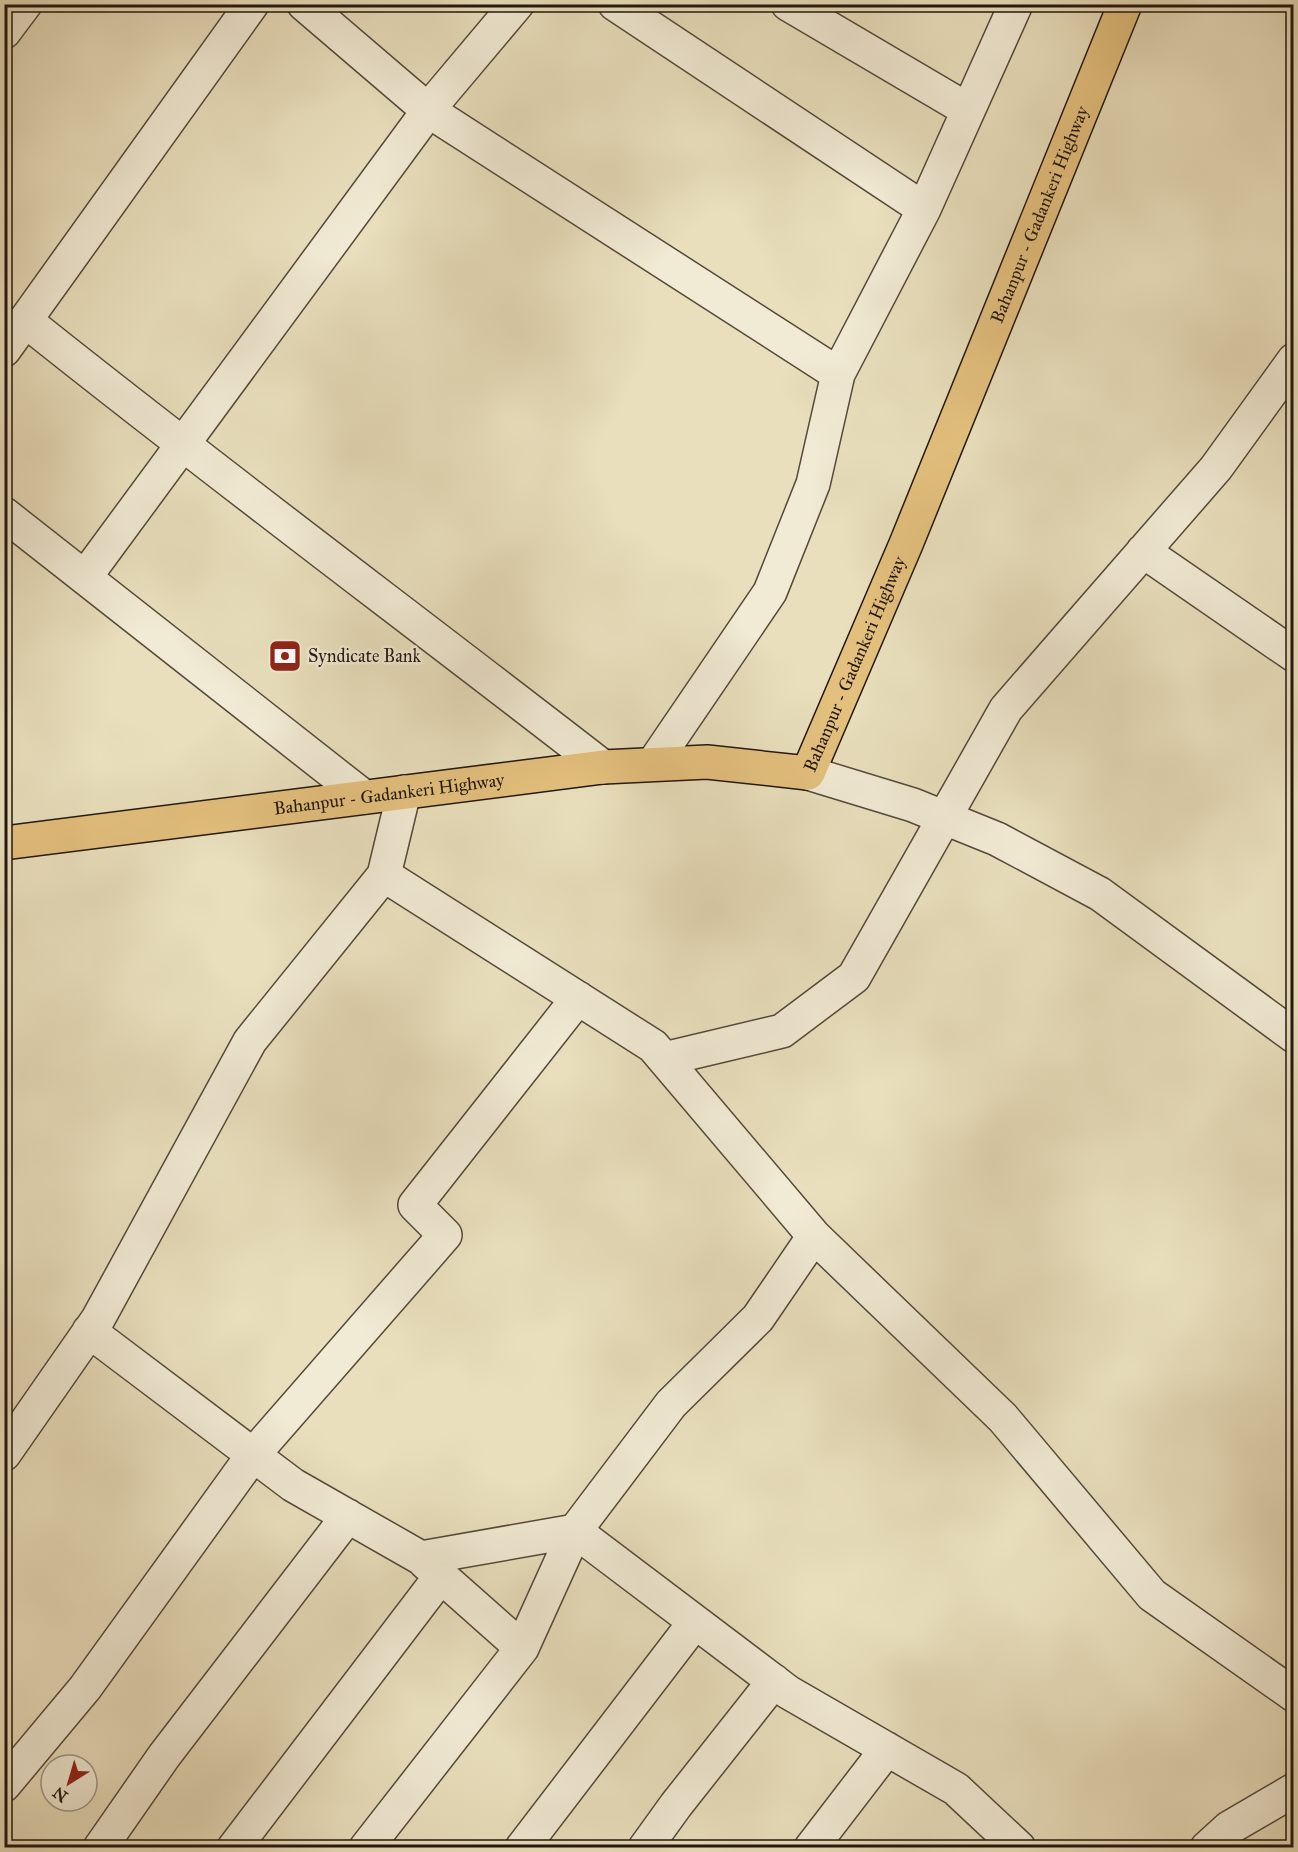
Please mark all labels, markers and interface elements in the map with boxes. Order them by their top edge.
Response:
street label: Bahanpur - Gadankeri Highway [986,102,1094,326]
street label: Bahanpur - Gadankeri Highway [799,552,911,775]
bank icon: Syndicate Bank [267,638,303,674]
place label: Syndicate Bank [308,645,421,667]
street label: Bahanpur - Gadankeri Highway [272,769,506,820]
north arrow [39,1753,99,1813]
text: N [49,1783,71,1806]

